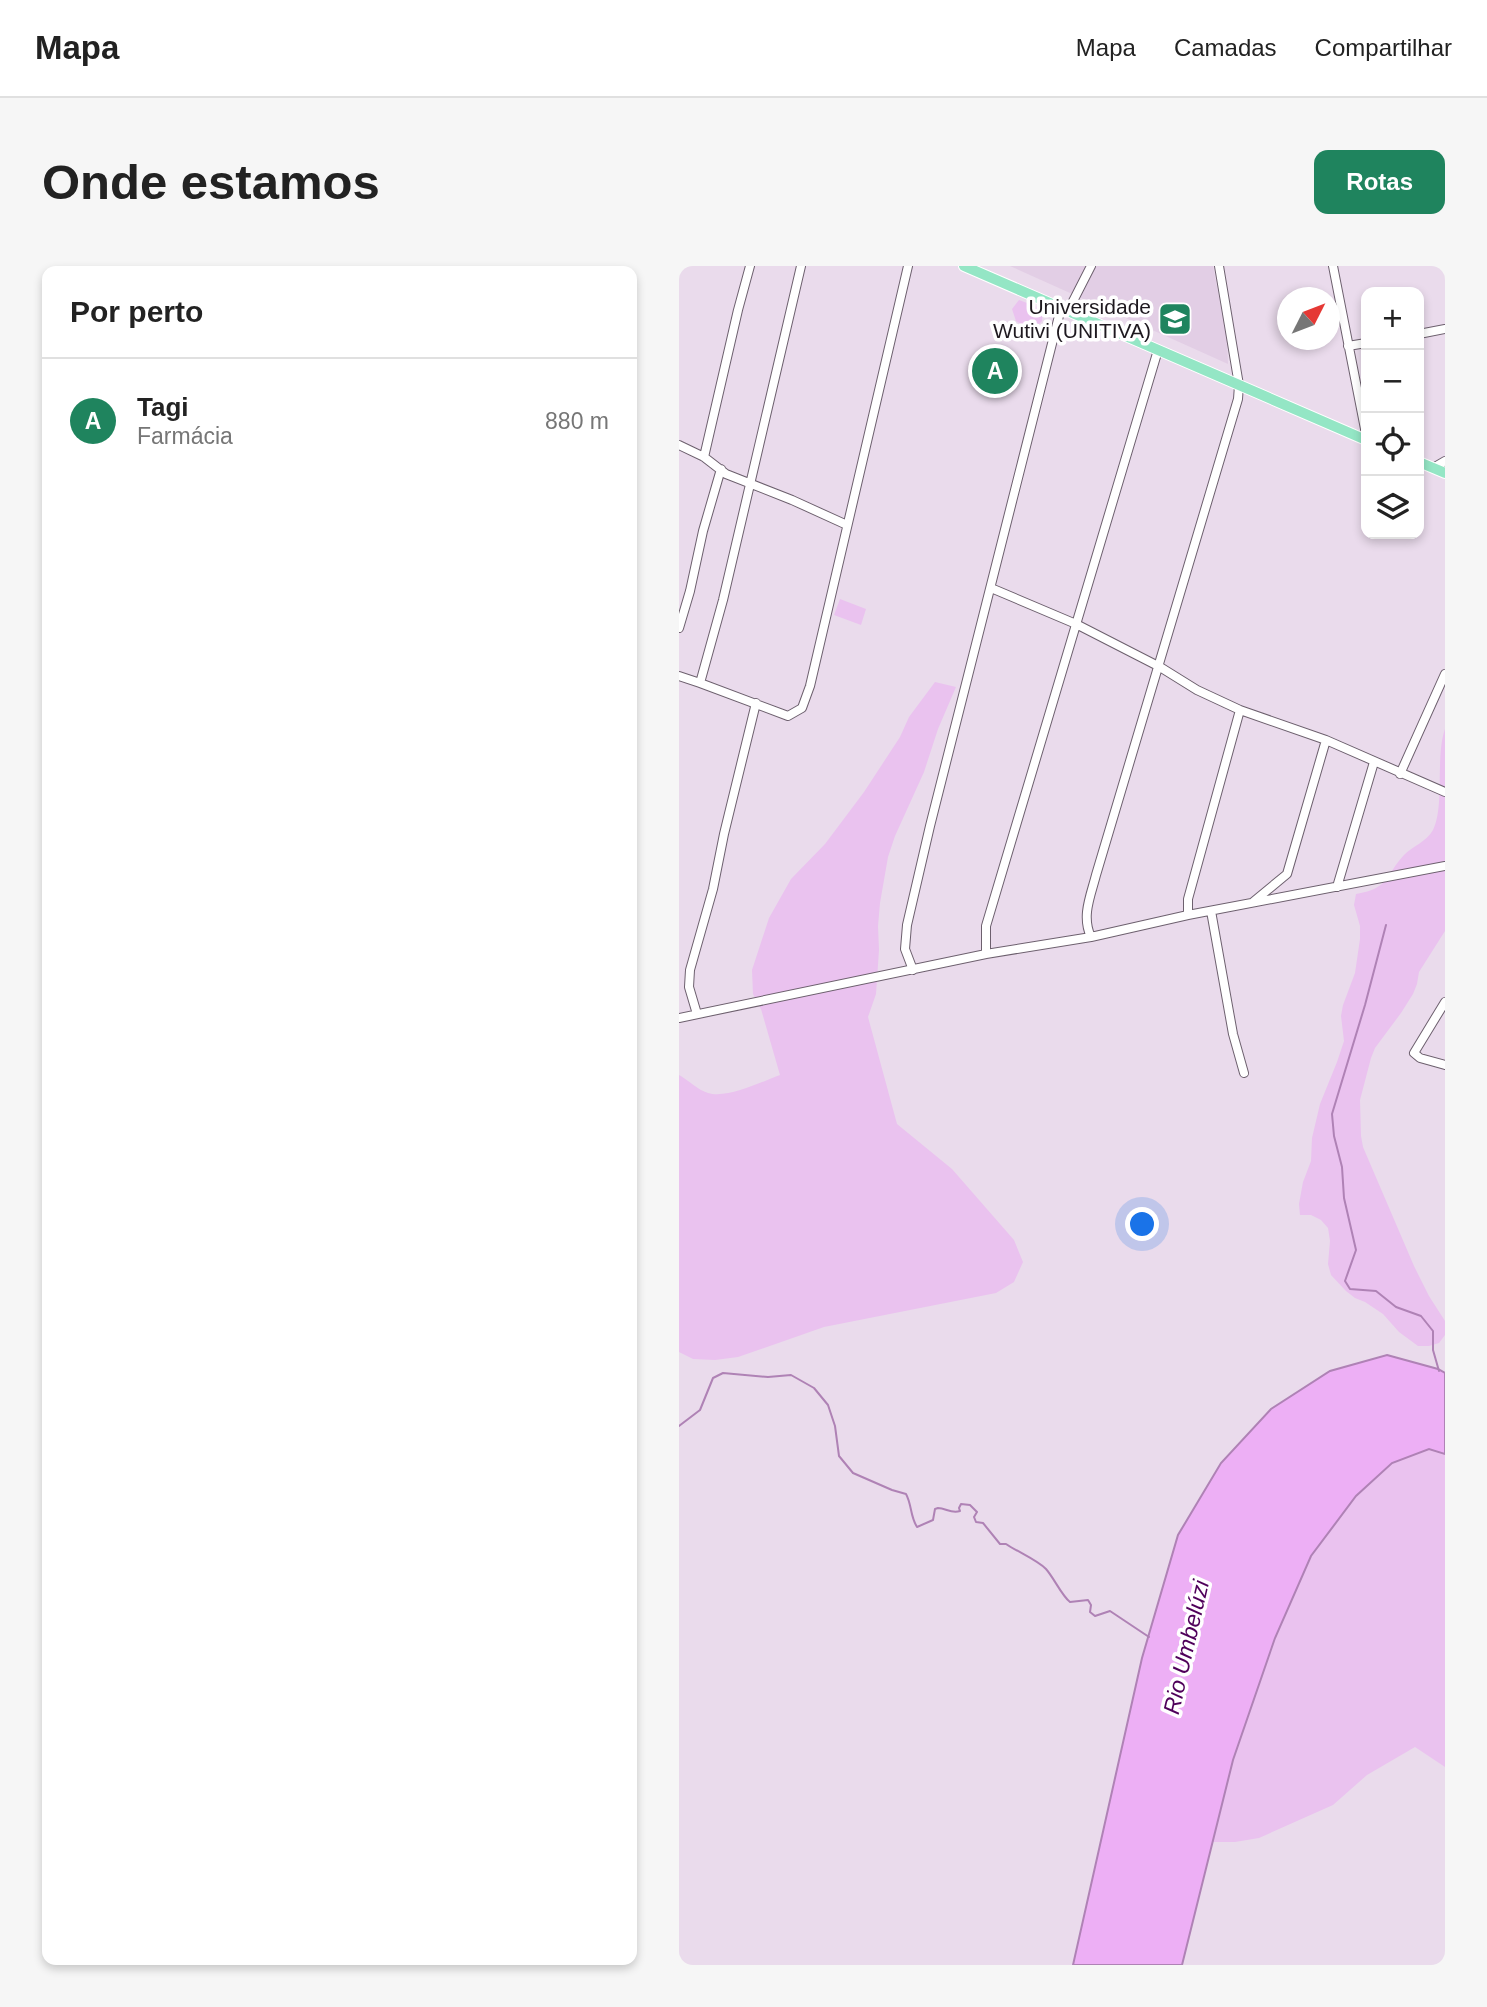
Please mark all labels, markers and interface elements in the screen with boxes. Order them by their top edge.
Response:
text: Mapa [35,29,119,66]
text: Mapa [1076,34,1136,61]
text: Camadas [1174,34,1277,61]
text: Compartilhar [1315,34,1452,61]
button: Rotas [1314,150,1445,214]
text: Onde estamos [42,155,380,209]
north arrow [1277,287,1340,350]
map controls [1361,287,1424,539]
button: + [1361,287,1424,350]
text: Por perto [70,295,203,328]
place label: Universidade Wutivi (UNITIVA) [993,295,1151,342]
school or university icon: Universidade Wutivi (UNITIVA) [1156,300,1194,338]
pin: A [972,345,1018,397]
button: − [1361,350,1424,413]
text: Tagi [137,392,189,422]
text: A [85,408,101,434]
text: 880 m [545,408,609,434]
button: locate [1361,413,1424,476]
text: Farmácia [137,423,233,449]
button: layers [1361,476,1424,539]
your location [1125,1207,1159,1241]
water label: Rio Umbelúzi [1158,1577,1214,1717]

